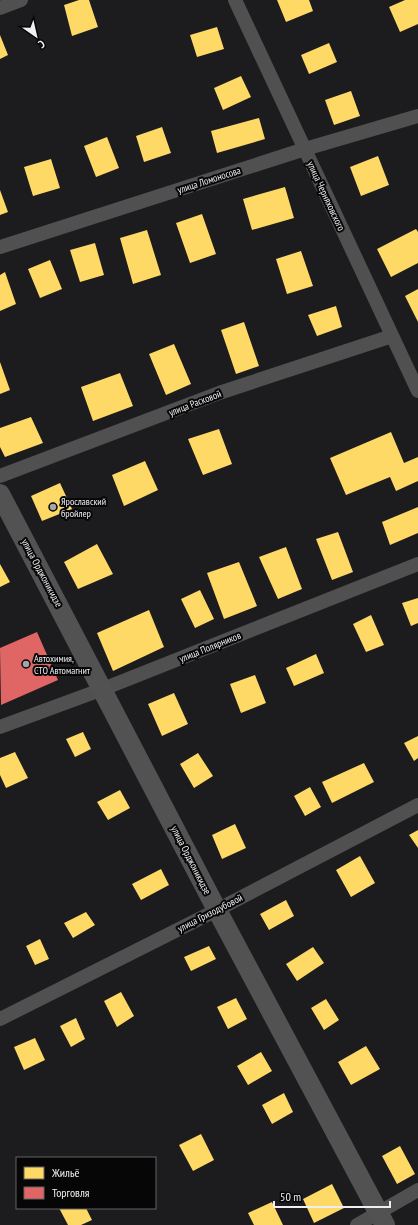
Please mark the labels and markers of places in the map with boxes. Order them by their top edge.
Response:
place label: Ярославский бройлер [61,495,106,520]
marker: Ярославский бройлер [48,502,58,512]
place label: Автохимия, СТО Автомагнит [34,652,91,677]
marker: Автохимия, СТО Автомагнит [21,659,31,669]

